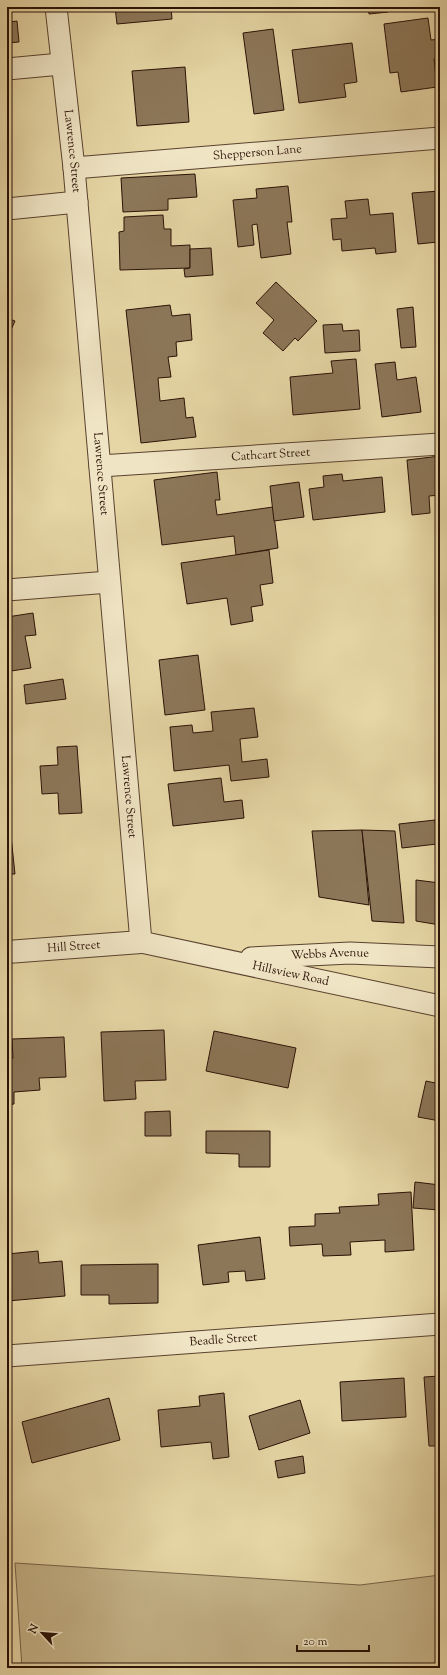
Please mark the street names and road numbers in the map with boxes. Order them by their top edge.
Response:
street label: Lawrence Street [59,109,85,193]
street label: Shepperson Lane [212,140,303,166]
street label: Lawrence Street [88,432,113,516]
street label: Cathcart Street [231,443,311,466]
street label: Lawrence Street [116,754,141,839]
street label: Hill Street [47,936,101,958]
street label: Webbs Avenue [290,944,370,965]
street label: Hillsview Road [251,957,331,991]
street label: Beadle Street [189,1329,258,1351]

